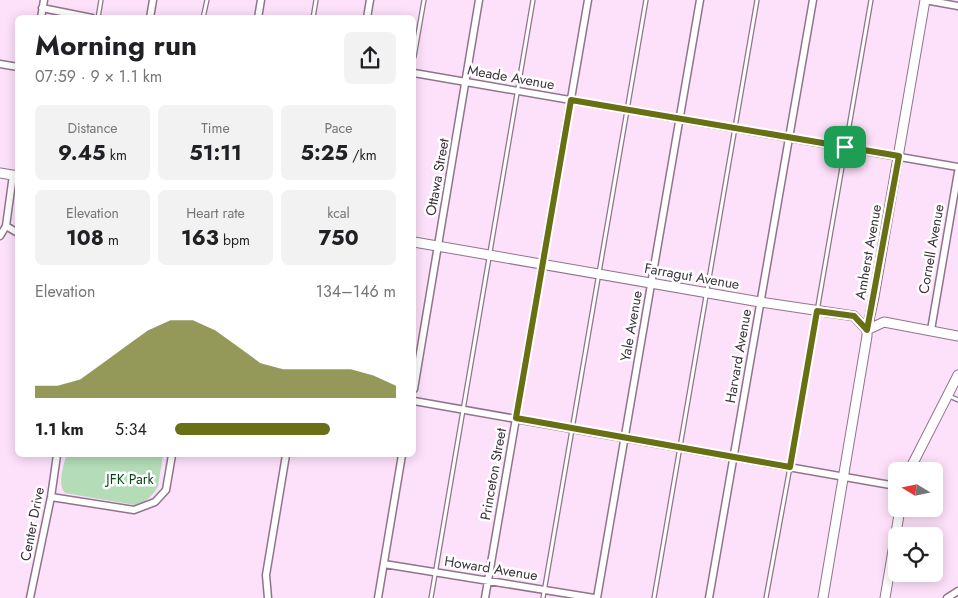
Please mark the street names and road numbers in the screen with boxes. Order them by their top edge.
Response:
street label: Meade Avenue [466,59,556,95]
street label: Ottawa Street [420,136,454,217]
street label: Amherst Avenue [850,203,886,301]
street label: Cornell Avenue [913,203,949,295]
street label: Farragut Avenue [643,258,741,294]
street label: Yale Avenue [615,289,647,363]
street label: Harvard Avenue [720,307,756,405]
street label: Princeton Street [475,426,511,522]
street label: Center Drive [15,485,49,563]
street label: Howard Avenue [443,551,539,585]

